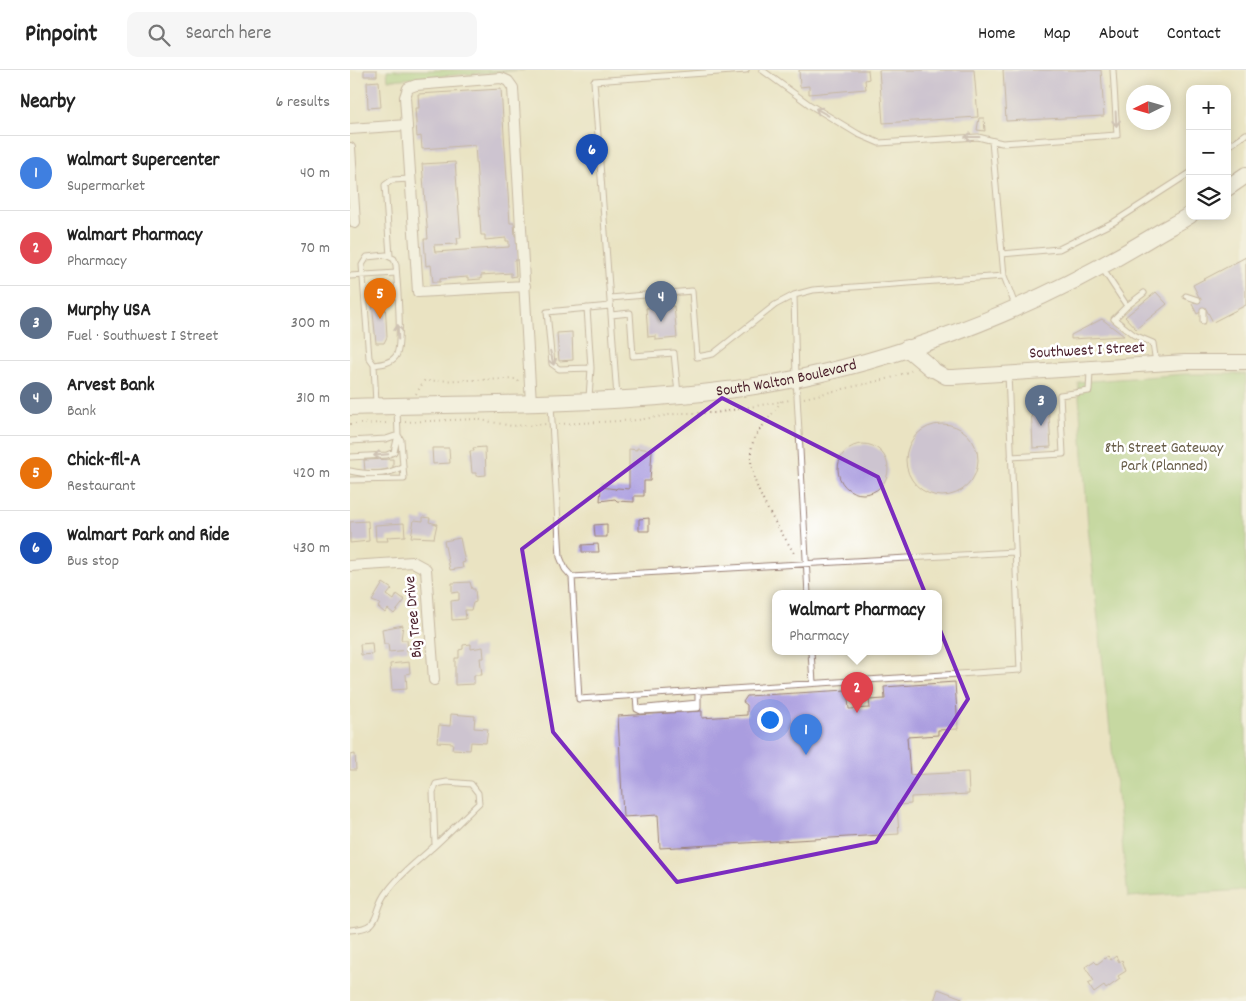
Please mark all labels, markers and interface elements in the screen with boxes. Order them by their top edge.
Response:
search box [127,12,477,57]
text: Pinpoint [25,18,97,52]
icon: search [145,21,173,49]
text: Search here [185,21,271,48]
text: Home [978,22,1015,47]
text: Map [1043,22,1071,47]
text: About [1099,22,1139,47]
text: Contact [1167,22,1221,47]
north arrow [1126,85,1171,130]
map controls [1186,85,1231,220]
button: + [1186,85,1231,130]
text: Nearby [20,88,75,118]
text: 6 results [275,91,330,114]
one-way arrow [816,107,830,117]
one-way arrow [1112,110,1121,126]
button: − [1186,130,1231,175]
one-way arrow [965,132,981,142]
pin: 6 [576,134,608,175]
text: Walmart Supercenter [67,148,220,175]
text: 1 [34,162,38,185]
text: 40 m [300,162,330,185]
text: Supermarket [67,175,145,198]
button: layers [1186,175,1231,220]
text: Walmart Pharmacy [67,223,202,250]
text: 2 [33,237,40,260]
text: 70 m [300,237,330,260]
text: Pharmacy [67,250,126,273]
pin: 5 [364,278,396,319]
pin: 4 [645,281,677,322]
text: Murphy USA [67,298,151,325]
text: 3 [32,312,40,335]
text: 300 m [291,312,330,335]
one-way arrow [394,324,403,340]
text: Fuel · Southwest I Street [67,325,218,348]
street label: Southwest I Street [1029,336,1145,366]
one-way arrow [548,350,557,366]
street label: South Walton Boulevard [715,353,859,403]
text: Arvest Bank [67,373,155,400]
pin: 3 [1025,385,1057,426]
text: 4 [33,387,39,410]
text: 310 m [296,387,330,410]
text: Bank [67,400,96,423]
park label: 8th Street Gateway Park (Planned) [1105,437,1224,478]
text: Chick-fil-A [67,448,141,475]
one-way arrow [373,450,389,459]
text: 5 [32,462,40,485]
text: 420 m [293,462,330,485]
text: Restaurant [67,475,136,498]
text: Walmart Park and Ride [67,523,229,550]
text: 6 [32,537,40,560]
text: 430 m [293,537,330,560]
text: Bus stop [67,550,119,573]
street label: Big Tree Drive [399,575,429,659]
popup [772,590,942,655]
text: Walmart Pharmacy [789,598,925,625]
text: Pharmacy [789,625,849,648]
pin: 2 [841,672,873,713]
your location [757,707,783,733]
pin: 1 [790,714,822,755]

